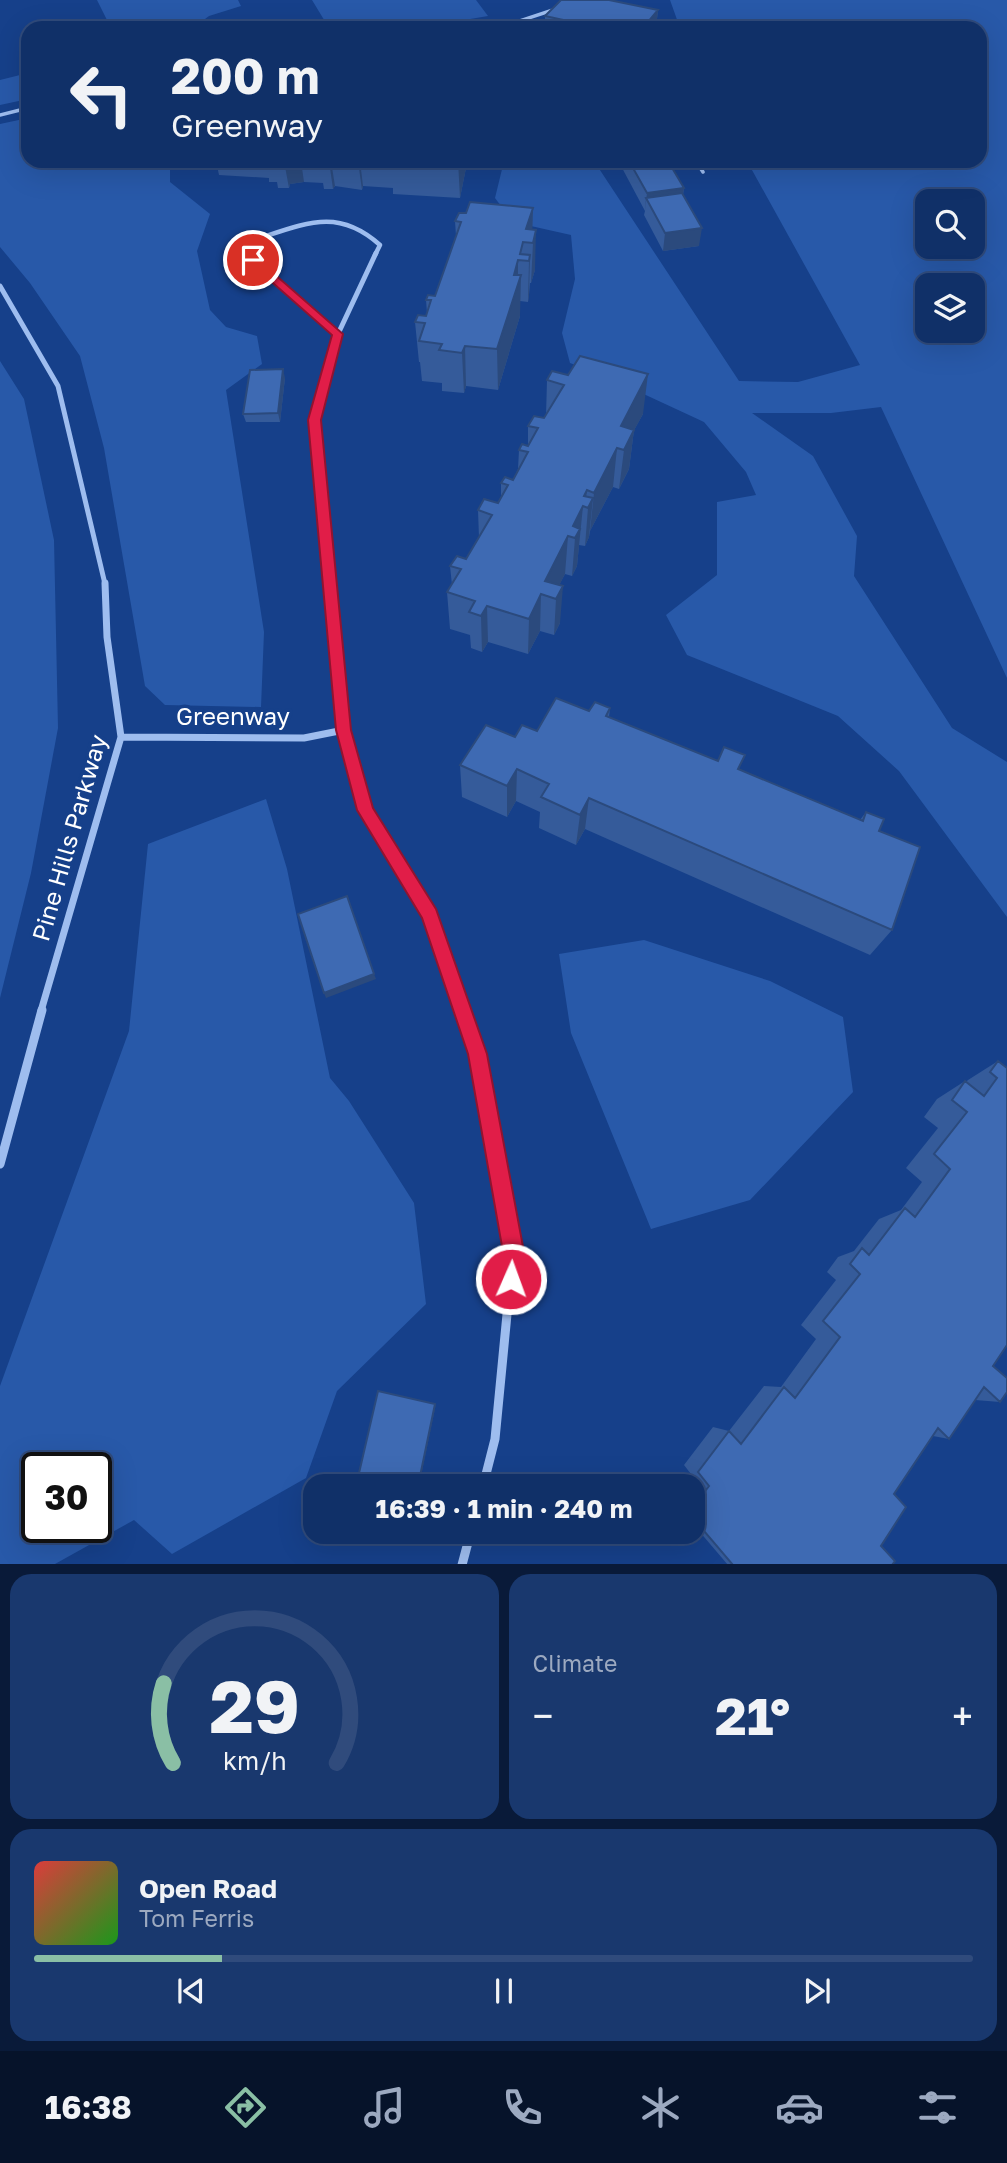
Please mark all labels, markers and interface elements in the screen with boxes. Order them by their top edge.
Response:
text: 200 m [171,46,320,105]
icon: left [56,49,147,140]
text: Greenway [171,106,323,144]
map controls [915,189,985,343]
button: search [915,189,985,259]
pin [223,230,283,290]
icon: arrive [234,241,272,279]
button: layers [915,273,985,343]
street label: Greenway [176,701,290,730]
street label: Pine Hills Parkway [25,731,112,944]
position arrow [474,1242,548,1316]
speed limit sign: 30 [21,1452,112,1543]
text: 16:39 · 1 min · 240 m [376,1493,632,1524]
text: Climate [533,1649,617,1677]
text: 29 [209,1662,300,1749]
text: 21° [715,1684,790,1746]
text: − [533,1693,553,1738]
text: + [952,1693,973,1738]
text: km/h [222,1744,286,1775]
text: Open Road [139,1873,277,1904]
text: Tom Ferris [139,1904,254,1932]
icon: previous [172,1972,210,2010]
icon: pause [485,1972,523,2010]
icon: next [798,1972,836,2010]
icon: directions [221,2083,270,2132]
icon: music [360,2083,409,2132]
icon: phone [498,2083,547,2132]
icon: climate [636,2083,685,2132]
icon: car [775,2083,824,2132]
icon: filters [913,2083,962,2132]
text: 16:38 [45,2088,132,2126]

